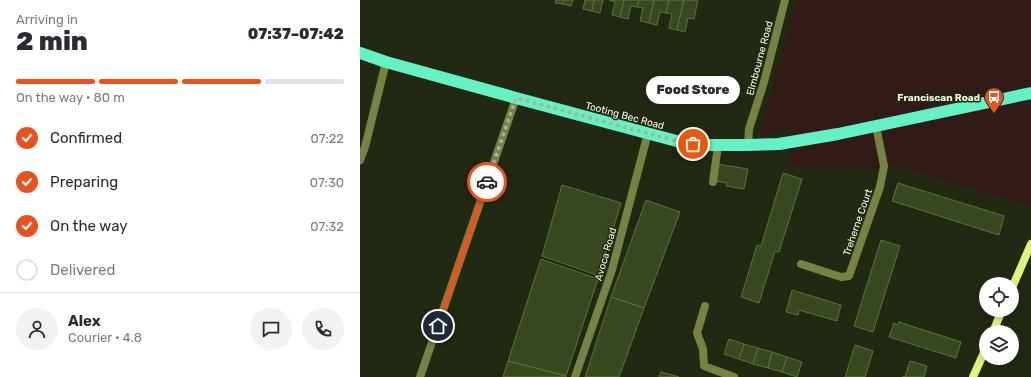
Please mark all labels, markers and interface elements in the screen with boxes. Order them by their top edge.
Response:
text: Arriving in [16,12,78,27]
street label: Elmbourne Road [744,20,776,97]
text: 07:37–07:42 [248,25,344,43]
text: 2 min [16,26,88,57]
callout: Food Store [646,76,740,104]
text: Food Store [656,82,730,97]
bus stop icon: Franciscan Road [983,86,1005,114]
text: On the way · 80 m [16,90,125,105]
place label: Franciscan Road [897,92,980,104]
street label: Tooting Bec Road [584,100,665,132]
icon: check [16,127,38,149]
pin [676,127,710,161]
text: Confirmed [50,129,122,147]
text: 07:22 [310,131,344,146]
icon: bag [682,133,704,155]
courier [467,162,507,202]
icon: check [16,171,38,193]
icon: car [476,171,498,193]
text: Preparing [50,173,118,191]
text: 07:30 [310,175,344,190]
street label: Treherne Court [841,187,875,257]
icon: check [16,215,38,237]
text: On the way [50,217,128,235]
text: 07:32 [310,219,344,234]
street label: Avoca Road [593,226,619,282]
text: Delivered [50,261,115,279]
map controls [979,277,1019,365]
button: locate [979,277,1019,317]
button: person [16,308,58,350]
button: chat [250,308,292,350]
button: phone [302,308,344,350]
pin [421,309,455,343]
text: Alex [68,312,101,330]
icon: home [427,315,449,337]
button: layers [979,325,1019,365]
text: Courier · 4.8 [68,330,142,345]

